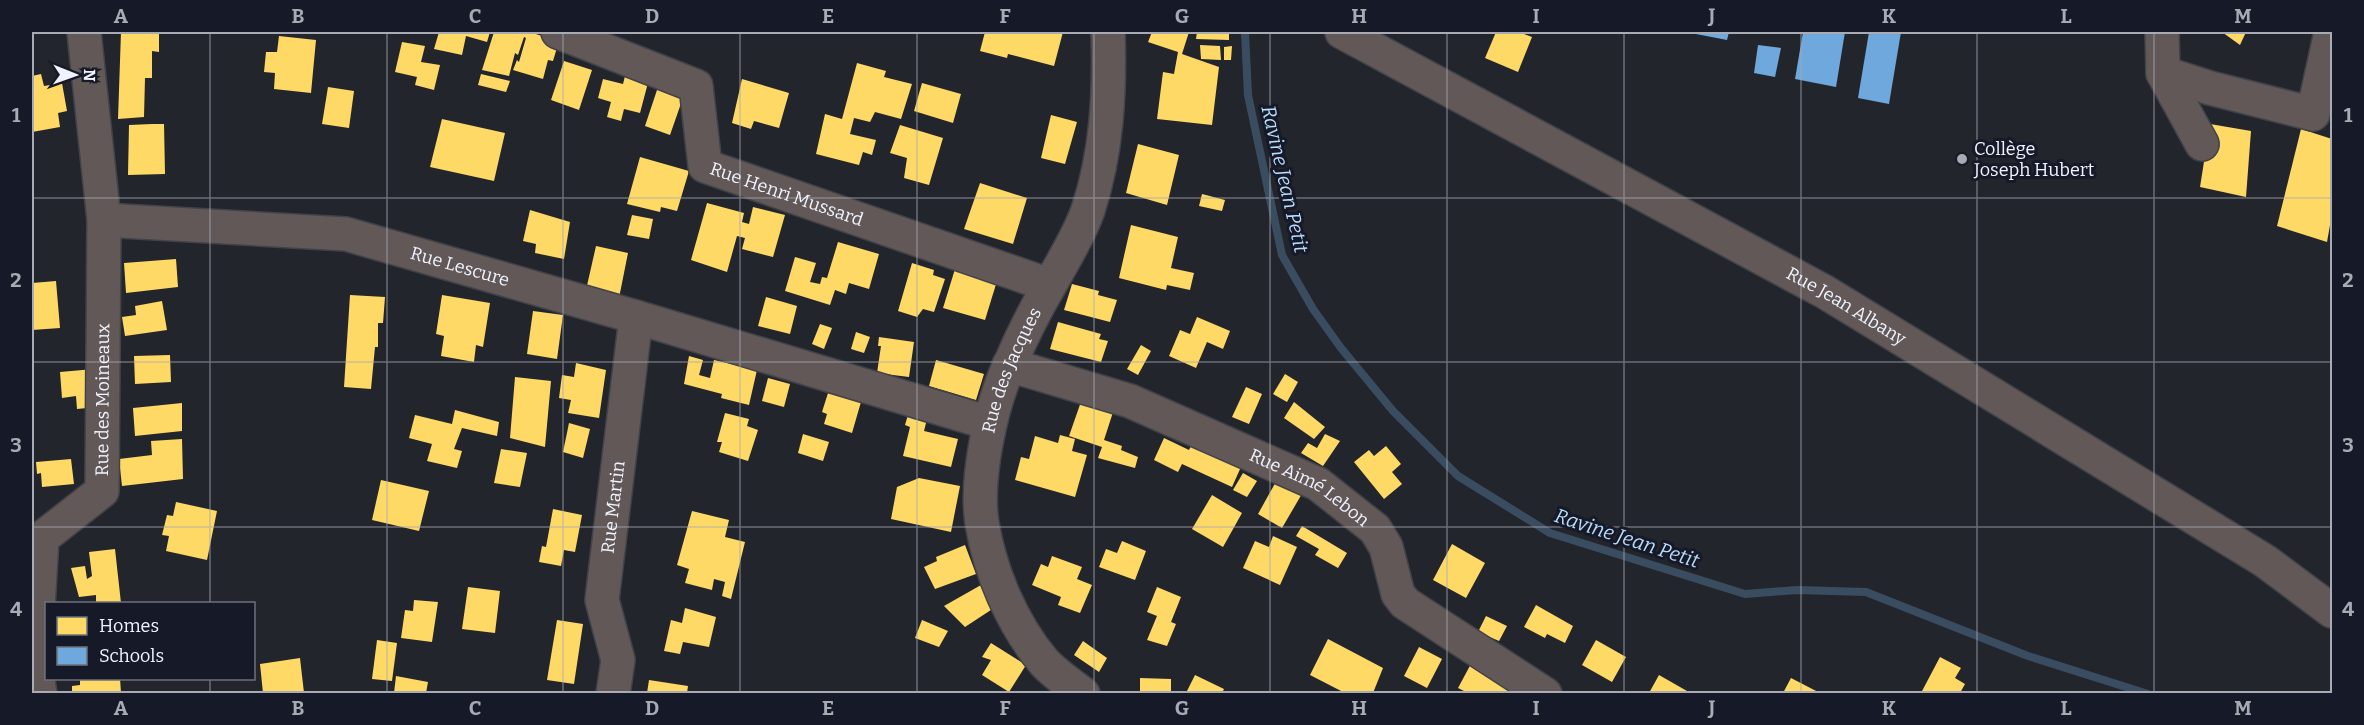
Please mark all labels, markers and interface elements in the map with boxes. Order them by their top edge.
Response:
text: A [114,4,129,28]
text: B [292,4,305,28]
text: C [469,4,481,28]
text: D [645,4,659,28]
text: E [822,4,834,28]
text: F [999,4,1011,28]
text: G [1175,4,1189,28]
text: H [1351,4,1367,28]
text: I [1532,4,1540,28]
text: J [1708,4,1716,28]
text: K [1882,4,1897,28]
text: L [2060,4,2072,28]
text: M [2234,4,2252,28]
north arrow [45,45,105,105]
text: N [80,69,99,82]
text: 1 [12,103,21,127]
water label: Ravine Jean Petit [1256,103,1314,256]
text: 1 [2344,103,2353,127]
place label: Collège Joseph Hubert [1973,138,2095,181]
marker: Collège Joseph Hubert [1955,152,1969,166]
street label: Rue Henri Mussard [707,158,866,231]
street label: Rue Lescure [408,242,512,291]
street label: Rue Jean Albany [1783,262,1910,350]
text: 2 [10,268,22,292]
text: 2 [2342,268,2354,292]
street label: Rue des Jacques [977,304,1046,435]
street label: Rue des Moineaux [91,323,114,476]
text: 3 [10,433,22,457]
text: 3 [2342,433,2354,457]
street label: Rue Aimé Lebon [1246,444,1374,532]
street label: Rue Martin [597,459,630,555]
water label: Ravine Jean Petit [1552,503,1703,573]
text: 4 [10,597,22,621]
text: 4 [2342,597,2354,621]
legend [45,602,255,680]
text: Homes [99,615,159,637]
text: Schools [99,645,164,667]
text: A [114,696,129,720]
text: B [292,696,305,720]
text: C [469,696,481,720]
text: D [645,696,659,720]
text: E [822,696,834,720]
text: F [999,696,1011,720]
text: G [1175,696,1189,720]
text: H [1351,696,1367,720]
text: I [1532,696,1540,720]
text: J [1708,696,1716,720]
text: K [1882,696,1897,720]
text: L [2060,696,2072,720]
text: M [2234,696,2252,720]

